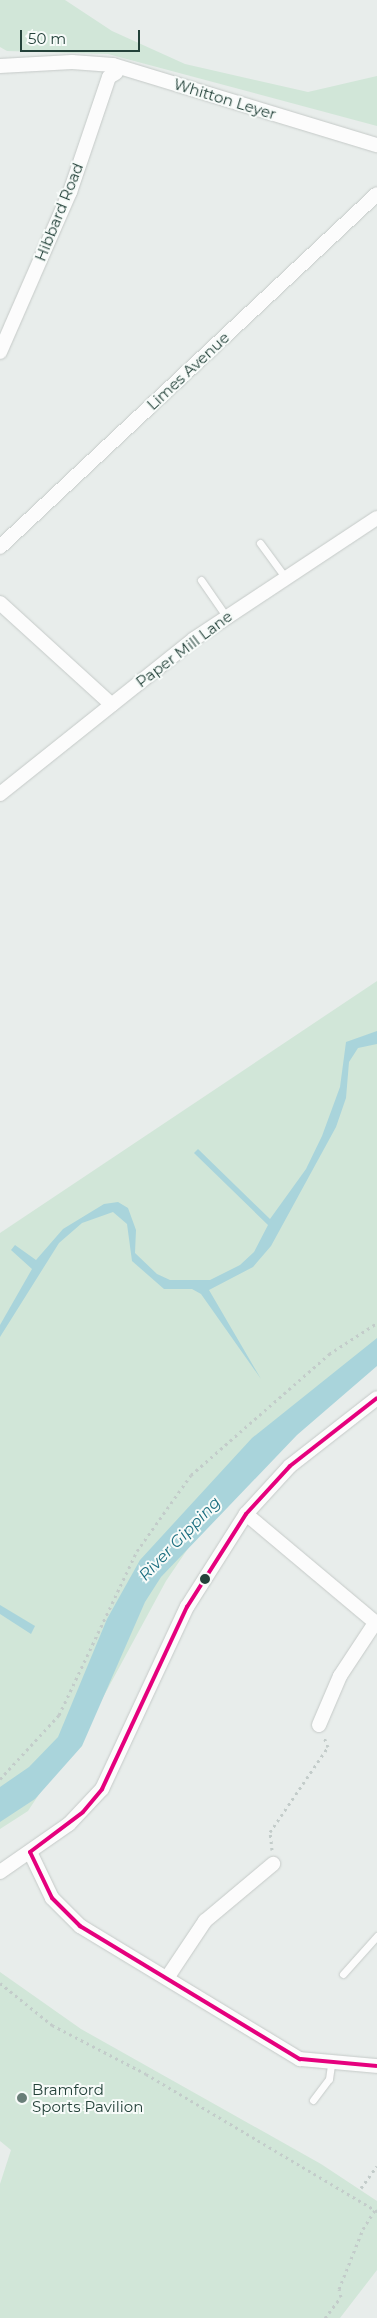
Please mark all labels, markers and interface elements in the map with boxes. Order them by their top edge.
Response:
scale bar [22,20,142,52]
text: 50 m [28,29,66,48]
street label: Whitton Leyer [172,75,278,123]
street label: Hibbard Road [31,160,87,264]
street label: Limes Avenue [143,328,233,414]
street label: Paper Mill Lane [132,607,236,691]
water label: River Gipping [135,1493,225,1585]
unlabelled marker [200,1574,210,1584]
place label: Bramford Sports Pavilion [32,2080,143,2115]
marker: Bramford Sports Pavilion [16,2092,28,2104]

